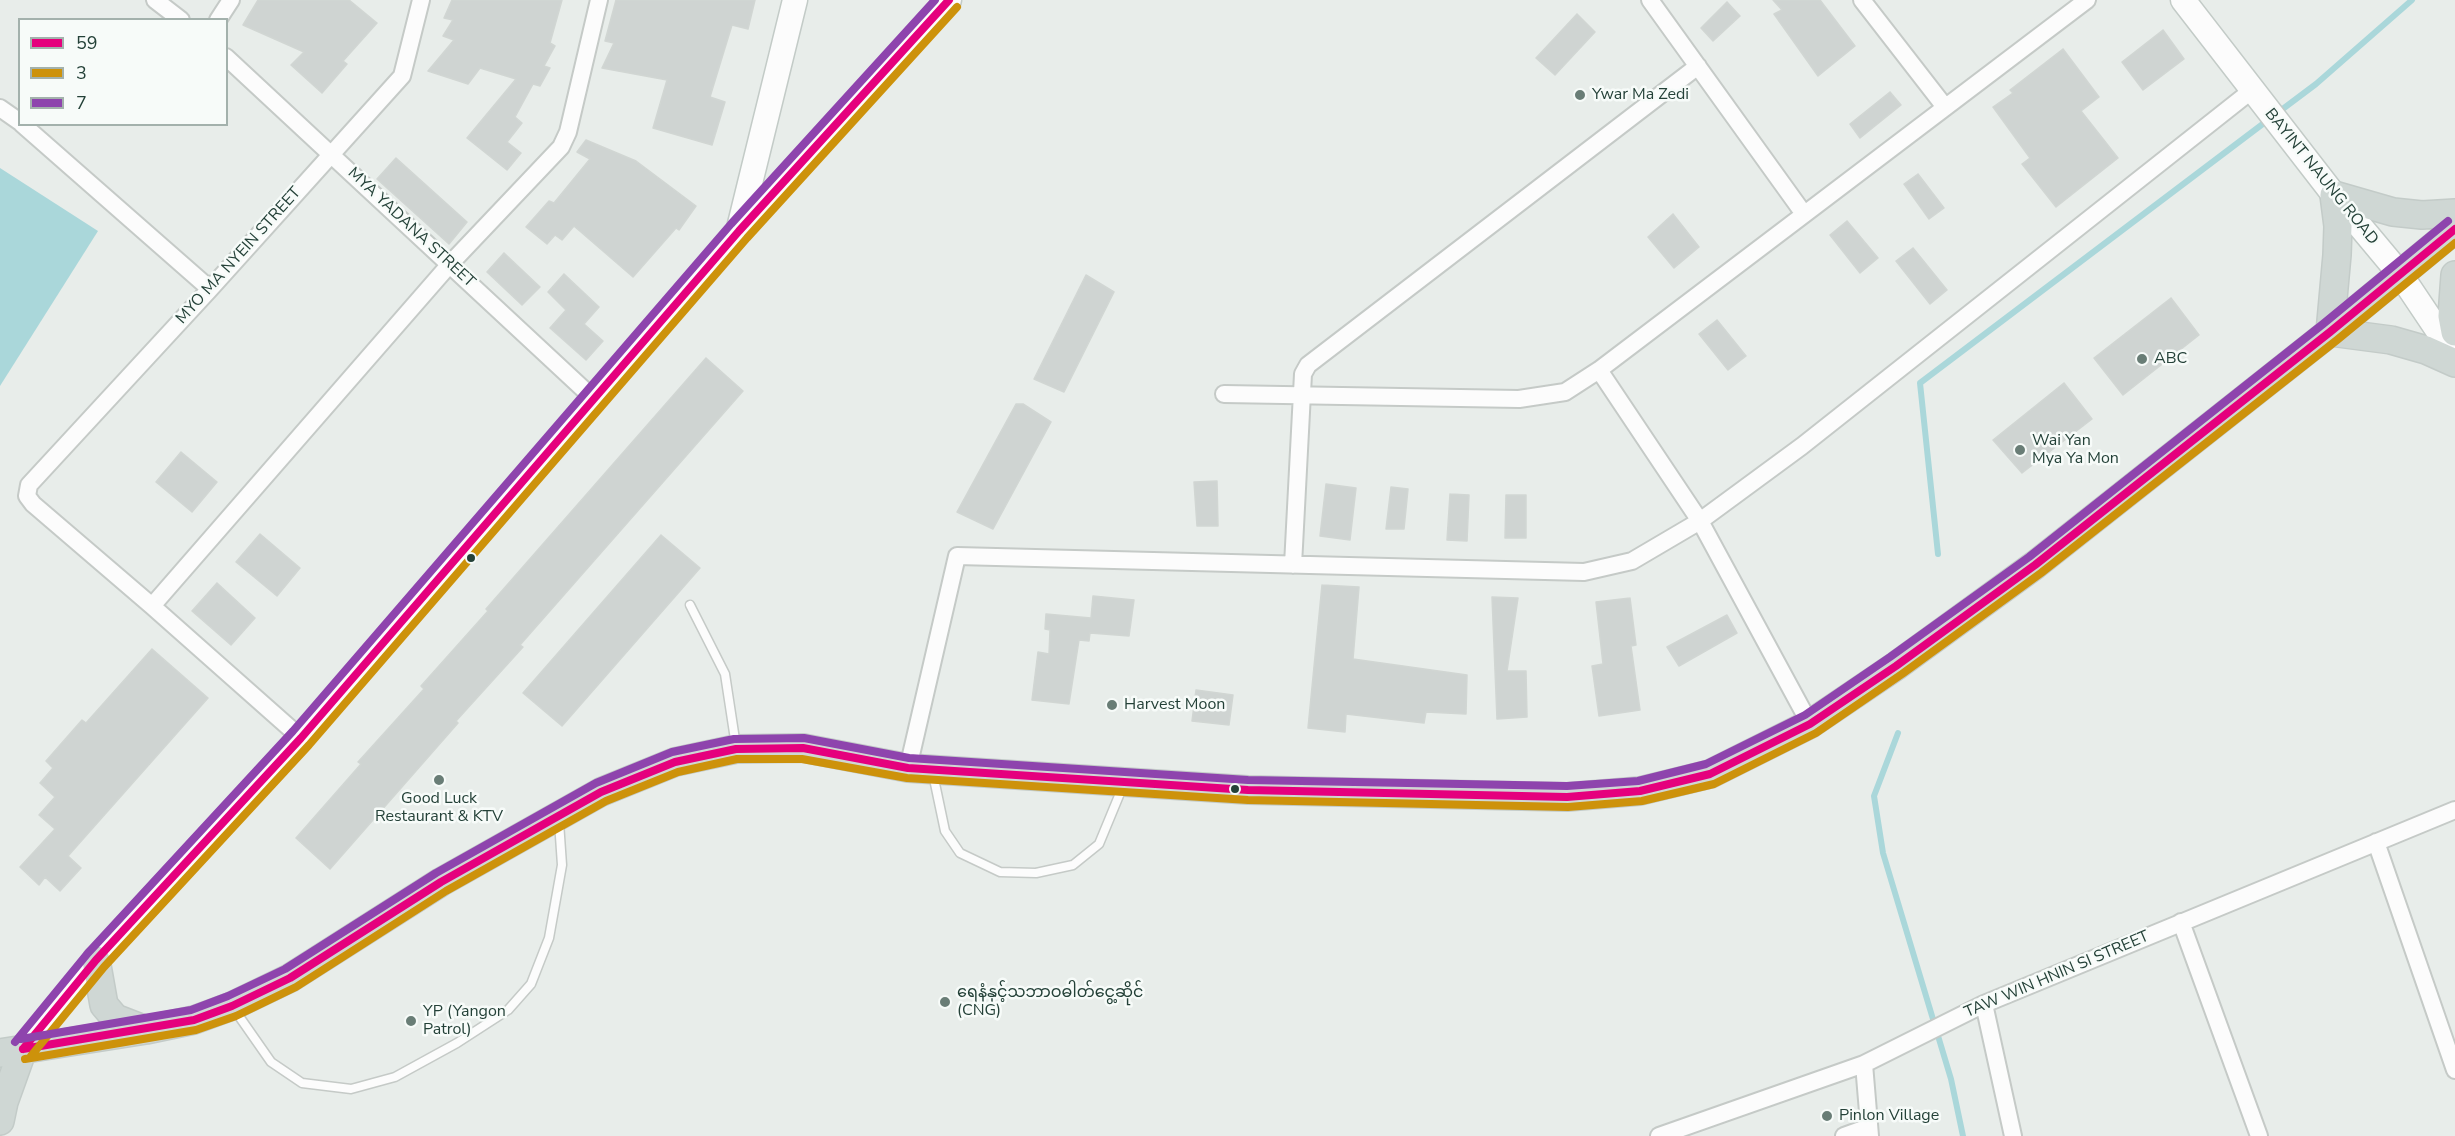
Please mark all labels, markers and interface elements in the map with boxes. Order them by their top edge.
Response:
legend [18,18,228,126]
text: 59 [76,31,98,55]
text: 3 [76,61,87,85]
place label: Ywar Ma Zedi [1592,85,1689,105]
marker: Ywar Ma Zedi [1573,88,1587,102]
text: 7 [76,91,87,115]
street label: BAYINT NAUNG ROAD [2260,105,2382,249]
street label: MYA YADANA STREET [343,164,479,292]
street label: MYO MA NYEIN STREET [173,184,305,328]
place label: ABC [2154,349,2187,369]
marker: ABC [2135,352,2149,366]
place label: Wai Yan Mya Ya Mon [2032,431,2119,469]
marker: Wai Yan Mya Ya Mon [2013,443,2027,457]
unlabelled marker [465,552,477,564]
place label: Harvest Moon [1124,695,1225,715]
marker: Harvest Moon [1105,698,1119,712]
marker: Good Luck Restaurant & KTV [432,773,446,787]
unlabelled marker [1229,783,1241,795]
place label: Good Luck Restaurant & KTV [375,789,503,827]
street label: TAW WIN HNIN SI STREET [1962,927,2152,1023]
place label: ရေနံနှင့်သဘာဝဓါတ်ငွေ့ဆိုင် (CNG) [957,983,1143,1021]
marker: ရေနံနှင့်သဘာဝဓါတ်ငွေ့ဆိုင် (CNG) [938,995,952,1009]
place label: YP (Yangon Patrol) [423,1002,506,1040]
marker: YP (Yangon Patrol) [404,1014,418,1028]
place label: Pinlon Village [1839,1106,1939,1126]
marker: Pinlon Village [1820,1109,1834,1123]

